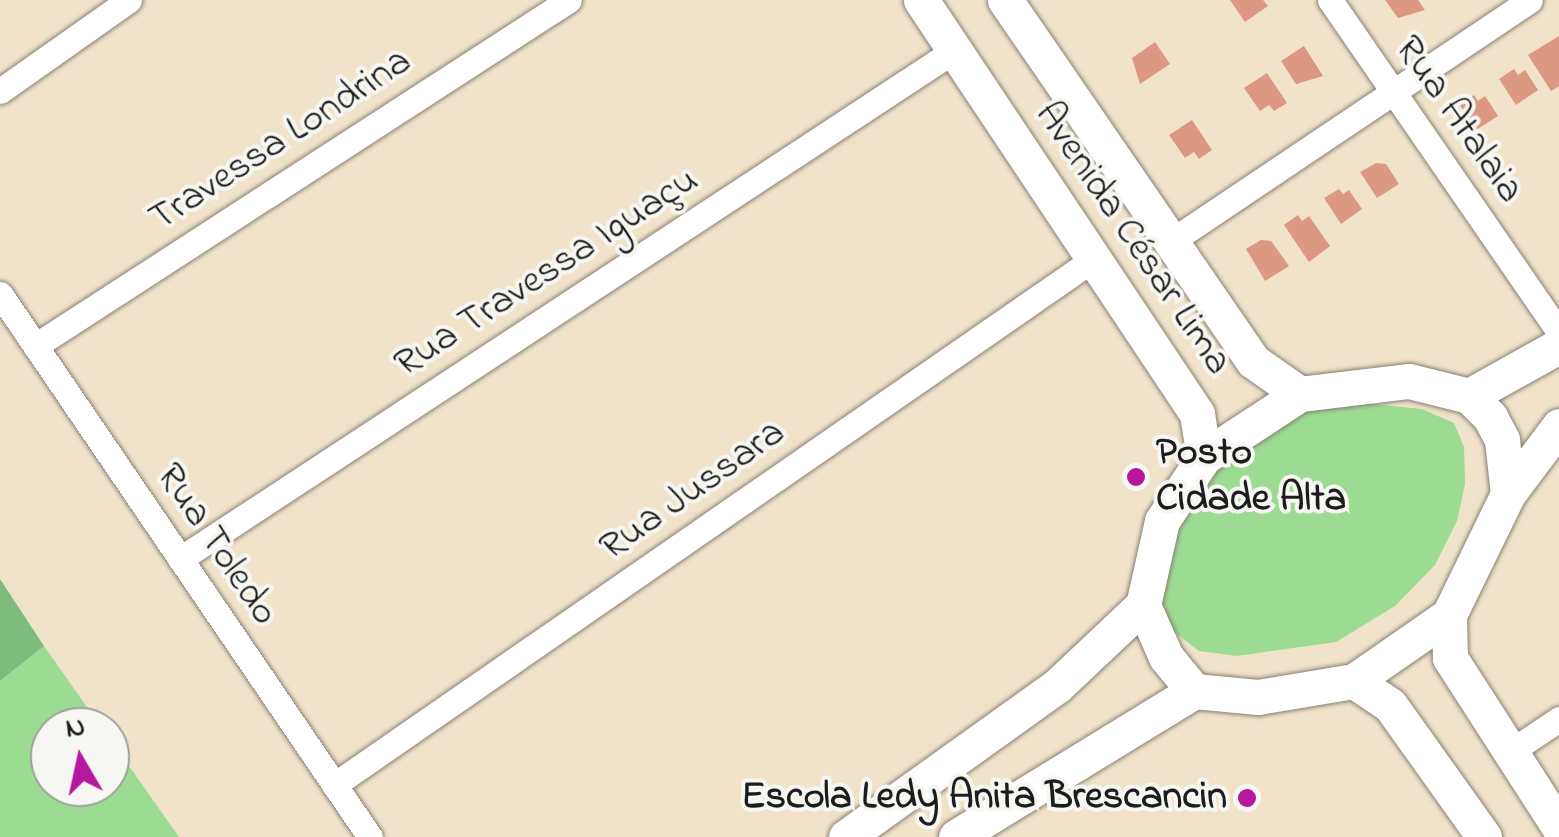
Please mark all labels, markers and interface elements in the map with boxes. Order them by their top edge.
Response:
street label: Rua Atalaia [1383,27,1533,213]
street label: Travessa Londrina [141,38,421,244]
street label: Avenida César Lima [1023,93,1241,385]
street label: Rua Travessa Iguaçu [386,157,708,389]
street label: Rua Jussara [591,410,795,572]
place label: Posto Cidade Alta [1156,430,1346,524]
street label: Rua Toledo [144,455,288,635]
marker: Posto Cidade Alta [1125,466,1147,488]
north arrow [30,707,130,807]
text: N [63,707,88,751]
place label: Escola Ledy Anita Brescancin [741,774,1227,822]
marker: Escola Ledy Anita Brescancin [1236,787,1258,809]

